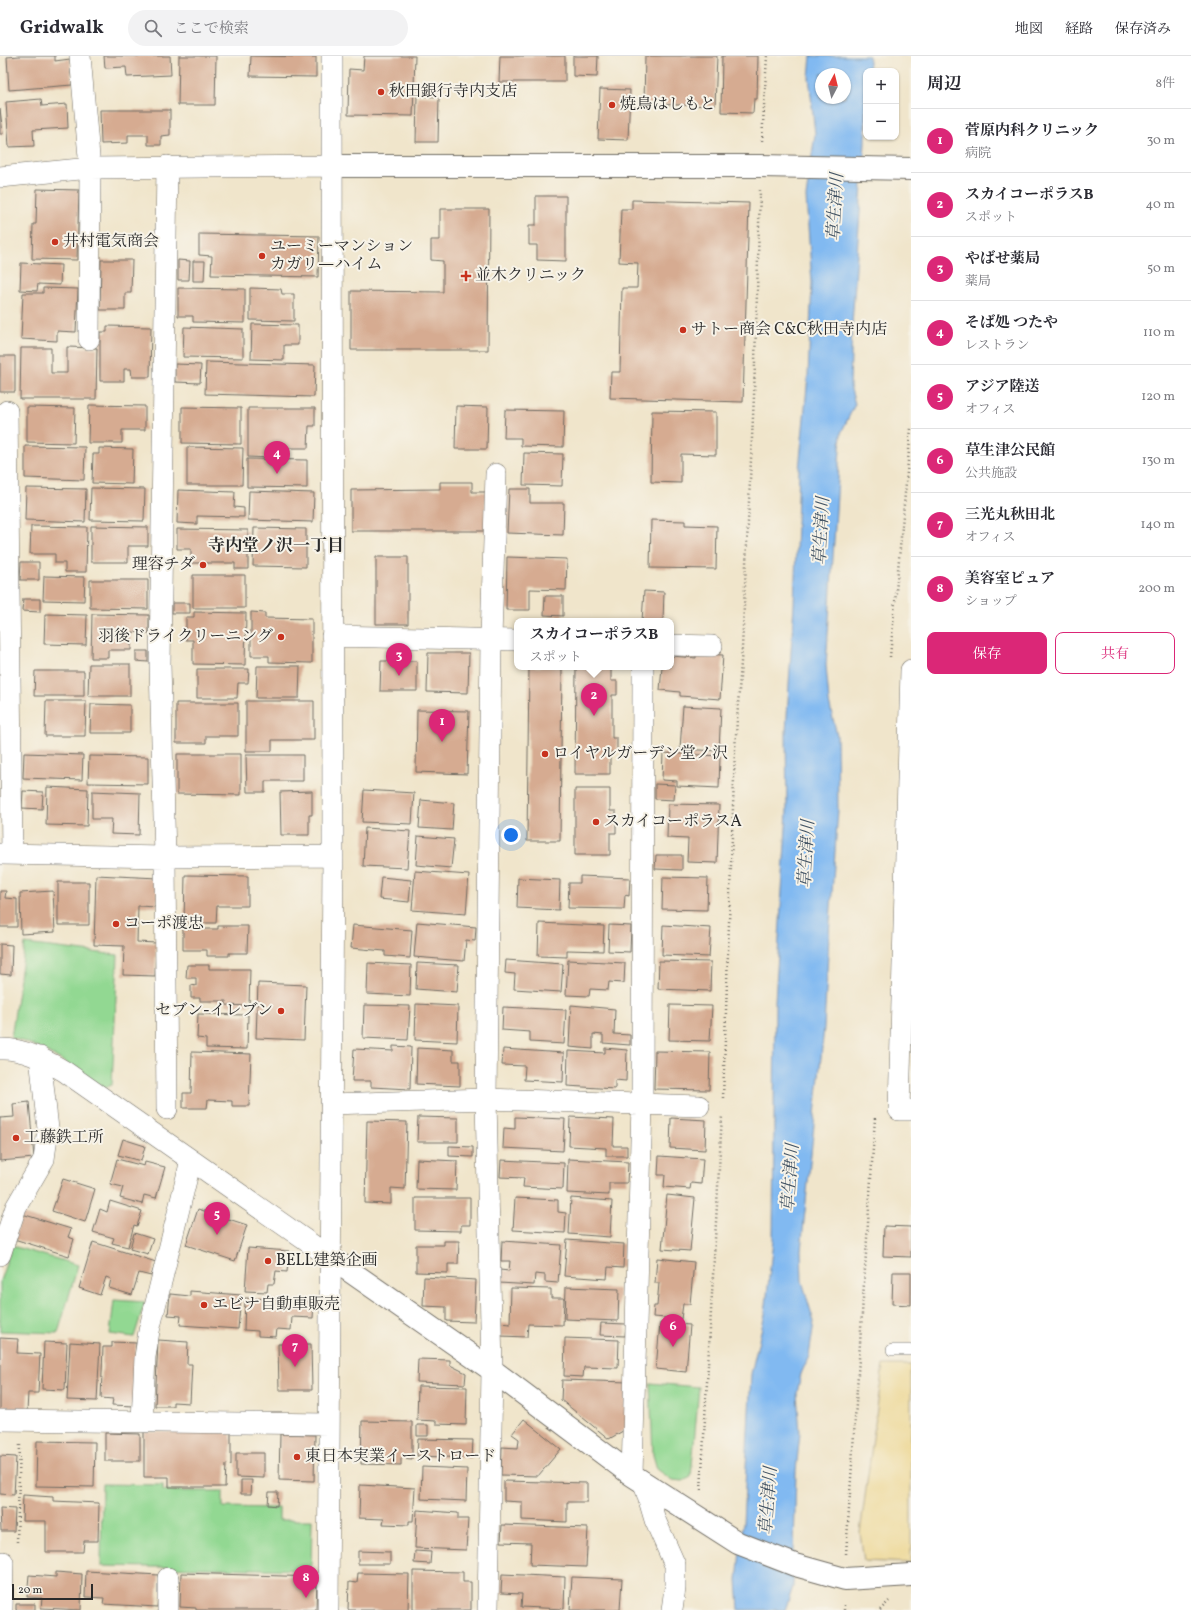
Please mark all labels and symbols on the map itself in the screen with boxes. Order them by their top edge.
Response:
north arrow [815,68,851,104]
place label: 秋田銀行寺内支店 [389,81,517,103]
marker: 秋田銀行寺内支店 [376,87,386,97]
place label: 焼鳥はしもと [620,94,716,116]
marker: 焼鳥はしもと [607,100,617,110]
water label: 草生津川 [823,170,849,242]
place label: 井村電気商会 [63,231,159,253]
place label: ユーミーマンション カガリ―ハイム [270,236,413,276]
marker: 井村電気商会 [50,237,60,247]
marker: ユーミーマンション カガリ―ハイム [257,251,267,261]
place label: 並木クリニック [475,265,586,287]
marker: 並木クリニック [460,270,472,282]
place label: サトー商会 C&C秋田寺内店 [691,319,887,341]
marker: サトー商会 C&C秋田寺内店 [678,325,688,335]
pin: 4 [264,441,290,474]
water label: 草生津川 [809,494,835,566]
district label: 寺内堂ノ沢一丁目 [208,535,344,558]
place label: 理容チダ [132,554,195,576]
marker: 理容チダ [198,560,208,570]
place label: 羽後ドライクリーニング [98,626,273,648]
marker: 羽後ドライクリーニング [276,632,286,642]
pin: 3 [386,643,412,676]
pin: 2 [581,683,607,716]
pin: 1 [429,709,455,742]
place label: ロイヤルガーデン堂ノ沢 [553,743,728,765]
marker: ロイヤルガーデン堂ノ沢 [540,749,550,759]
place label: スカイコーポラスA [604,811,742,833]
marker: スカイコーポラスA [591,817,601,827]
water label: 草生津川 [794,817,820,889]
your location [501,825,521,845]
place label: コーポ渡忠 [124,913,204,935]
marker: コーポ渡忠 [111,919,121,929]
place label: セブン-イレブン [156,1000,273,1022]
marker: セブン-イレブン [276,1006,286,1016]
place label: 工藤鉄工所 [24,1127,104,1149]
marker: 工藤鉄工所 [11,1133,21,1143]
water label: 草生津川 [777,1141,805,1213]
pin: 5 [204,1202,230,1235]
place label: BELL建築企画 [276,1250,378,1272]
marker: BELL建築企画 [263,1256,273,1266]
place label: エビナ自動車販売 [212,1294,340,1316]
marker: エビナ自動車販売 [199,1300,209,1310]
pin: 6 [660,1314,686,1347]
pin: 7 [282,1334,308,1367]
place label: 東日本実業イーストロード [305,1446,496,1468]
marker: 東日本実業イーストロード [292,1452,302,1462]
water label: 草生津川 [755,1464,783,1536]
pin: 8 [293,1565,319,1598]
scale bar [12,1582,93,1601]

